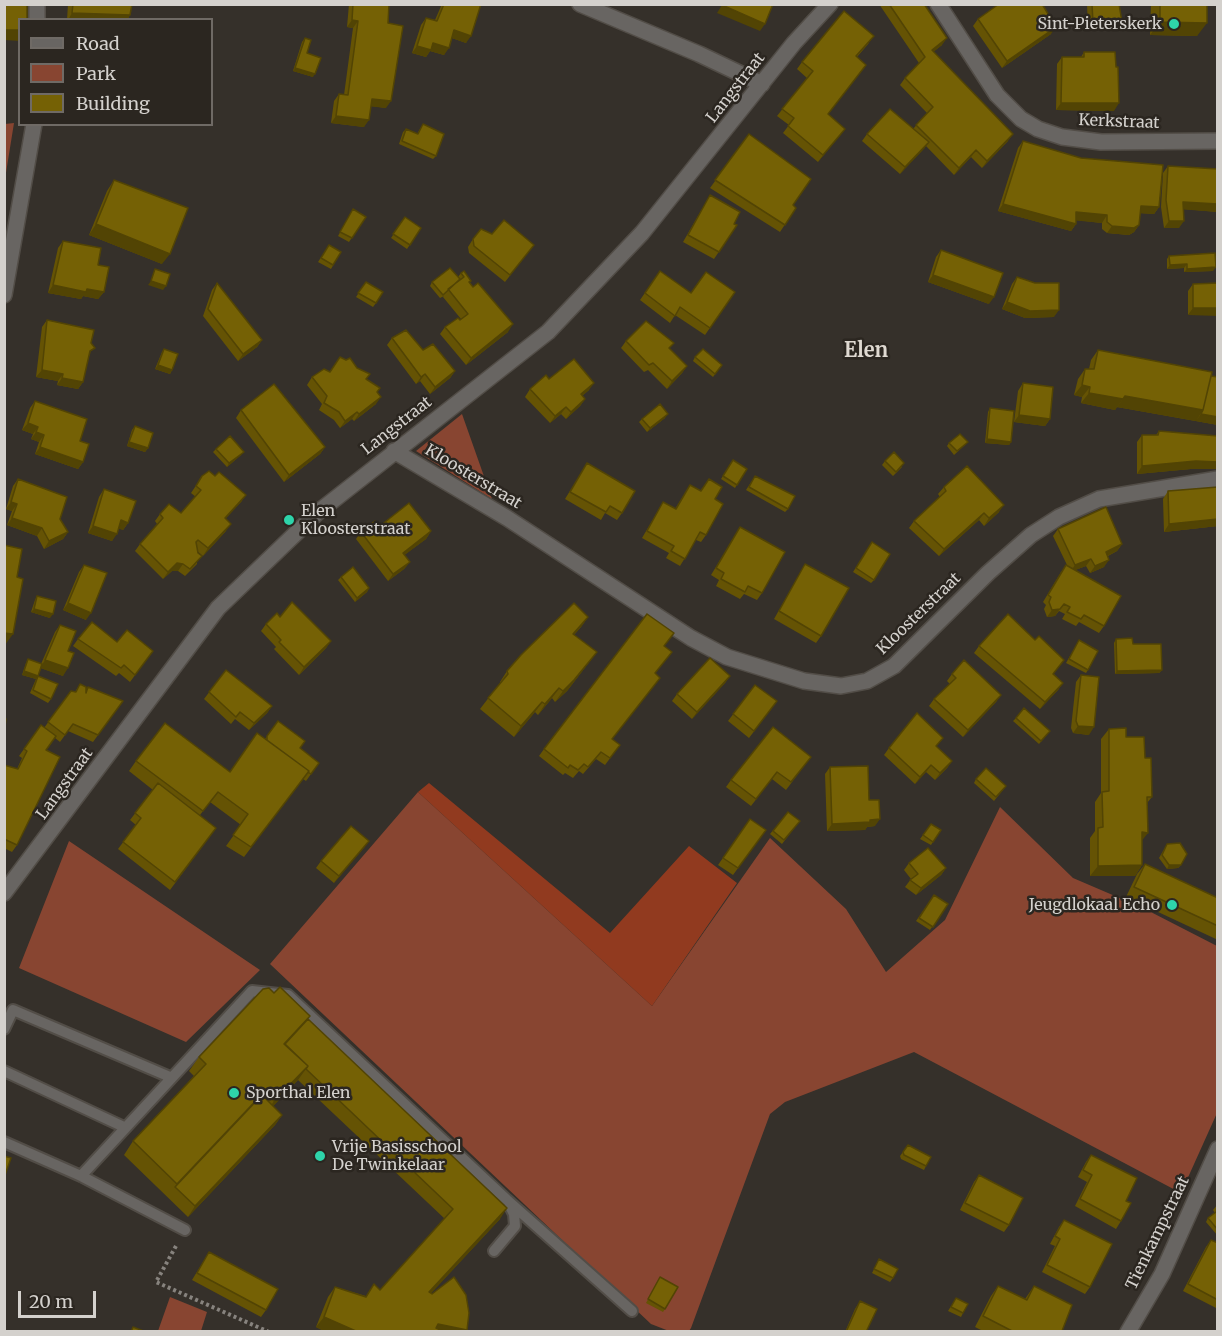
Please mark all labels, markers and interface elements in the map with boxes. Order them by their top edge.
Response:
place label: Sint-Pieterskerk [1037,14,1162,34]
marker: Sint-Pieterskerk [1167,17,1181,31]
legend [18,18,213,126]
text: Road [76,32,120,55]
street label: Langstraat [703,49,769,127]
text: Park [76,62,116,85]
text: Building [76,92,150,115]
street label: Kerkstraat [1078,111,1160,133]
district label: Elen [844,339,888,363]
street label: Langstraat [358,393,436,459]
street label: Kloosterstraat [421,441,525,513]
place label: Elen Kloosterstraat [301,501,410,539]
marker: Elen Kloosterstraat [282,513,296,527]
street label: Kloosterstraat [873,569,965,659]
street label: Langstraat [33,745,97,823]
place label: Jeugdlokaal Echo [1029,895,1160,915]
marker: Jeugdlokaal Echo [1165,898,1179,912]
place label: Sporthal Elen [246,1083,350,1103]
marker: Sporthal Elen [227,1086,241,1100]
place label: Vrije Basisschool De Twinkelaar [332,1137,462,1175]
marker: Vrije Basisschool De Twinkelaar [313,1149,327,1163]
street label: Tienkampstraat [1122,1173,1194,1293]
scale bar [21,1279,99,1317]
text: 20 m [29,1290,73,1313]

